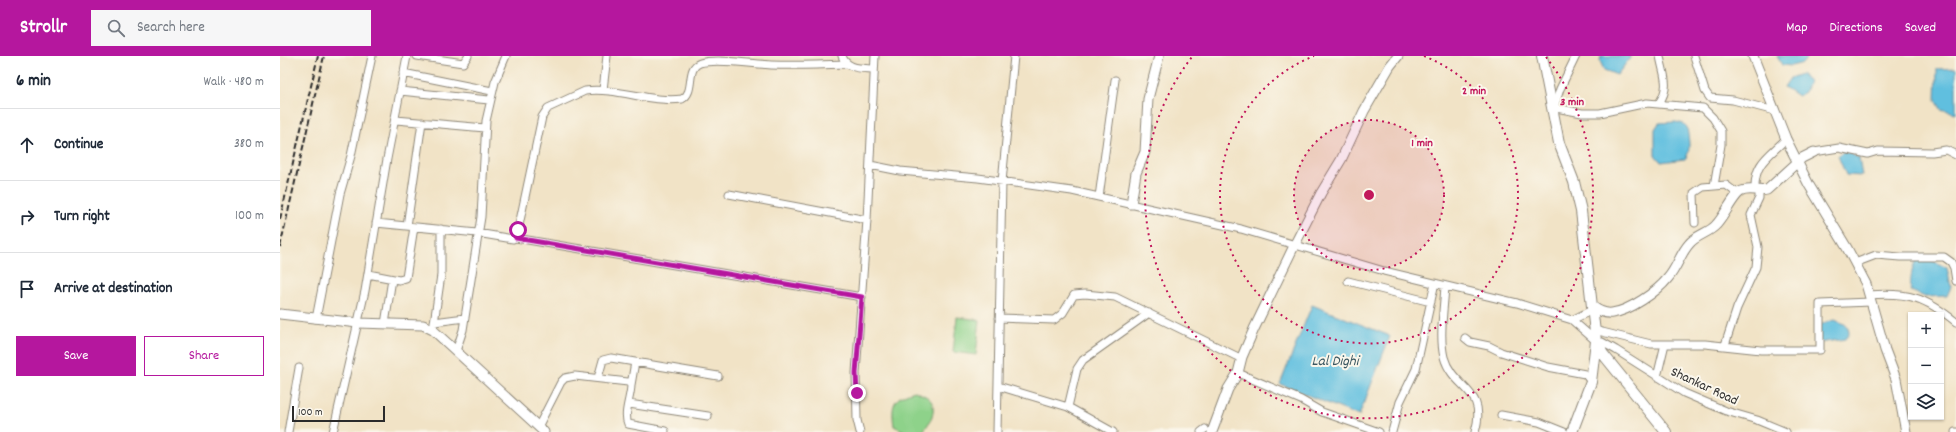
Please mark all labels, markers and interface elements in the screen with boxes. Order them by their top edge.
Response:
search box [91,10,371,46]
text: Strollr [20,15,67,42]
icon: search [105,17,127,39]
text: Search here [137,17,205,39]
text: Map [1786,18,1808,38]
text: Directions [1830,18,1883,38]
text: Saved [1905,18,1936,38]
text: 6 min [16,70,51,94]
text: Walk · 480 m [203,73,264,92]
text: 2 min [1462,83,1486,100]
text: 3 min [1560,94,1584,111]
icon: ahead [16,134,38,156]
text: Continue [54,134,103,156]
text: 380 m [234,135,264,154]
text: 1 min [1411,135,1433,152]
centre of rings [1362,188,1376,202]
icon: right [16,206,38,228]
text: Turn right [54,206,110,228]
text: 100 m [235,207,264,226]
route start [509,221,527,239]
icon: arrive [16,278,38,300]
text: Arrive at destination [54,278,172,300]
map controls [1908,312,1944,420]
button: + [1908,312,1944,348]
button: Save [16,336,136,376]
button: Share [144,336,264,376]
button: − [1908,348,1944,384]
water label: Lal Dighi [1312,351,1361,373]
street label: Shankar Road [1667,362,1741,411]
route end [848,384,866,402]
button: layers [1908,384,1944,420]
scale bar [292,404,385,423]
text: 100 m [298,405,322,421]

